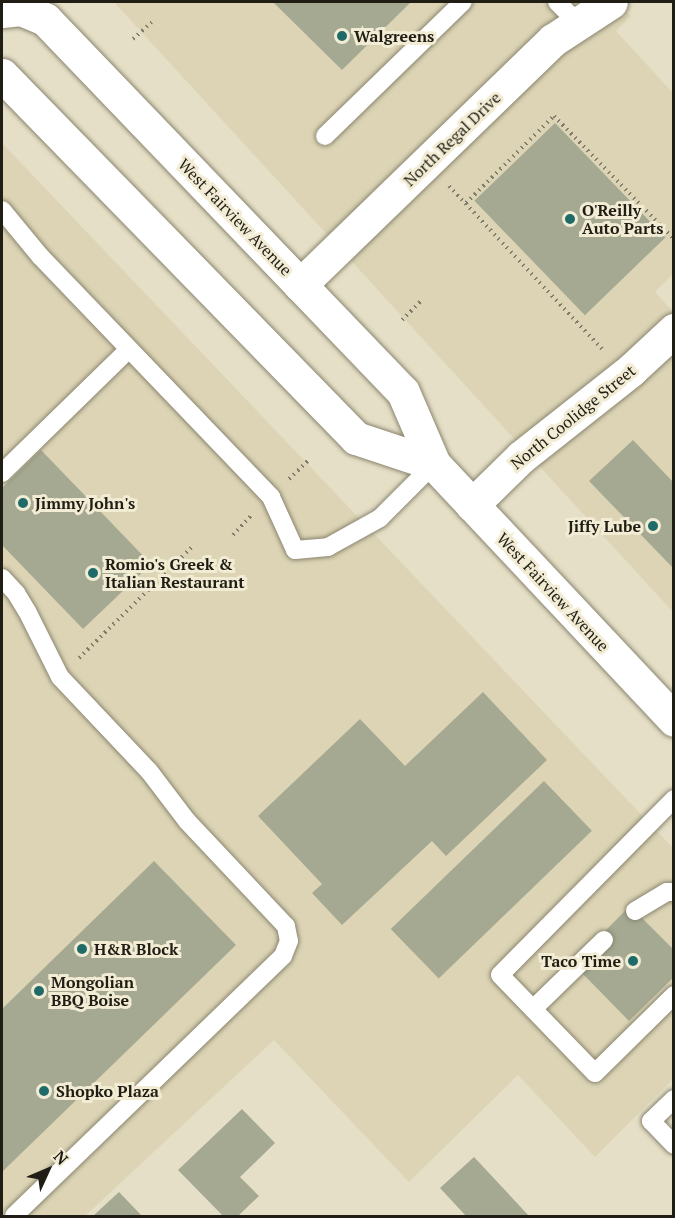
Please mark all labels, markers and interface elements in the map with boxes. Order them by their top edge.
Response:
place label: Walgreens [354,26,434,46]
marker: Walgreens [335,29,349,43]
street label: North Regal Drive [400,88,504,190]
street label: West Fairview Avenue [174,154,296,280]
place label: O'Reilly Auto Parts [582,200,663,238]
marker: O'Reilly Auto Parts [563,212,577,226]
street label: North Coolidge Street [507,361,639,473]
place label: Jimmy John's [35,493,135,513]
marker: Jimmy John's [16,496,30,510]
place label: Jiffy Lube [568,516,641,536]
marker: Jiffy Lube [646,519,660,533]
street label: West Fairview Avenue [493,529,613,655]
place label: Romio's Greek & Italian Restaurant [105,554,245,592]
marker: Romio's Greek & Italian Restaurant [86,566,100,580]
place label: H&R Block [94,939,178,959]
marker: H&R Block [75,942,89,956]
place label: Taco Time [541,951,621,971]
marker: Taco Time [626,954,640,968]
place label: Mongolian BBQ Boise [51,972,134,1010]
marker: Mongolian BBQ Boise [32,984,46,998]
place label: Shopko Plaza [56,1081,159,1101]
marker: Shopko Plaza [37,1084,51,1098]
north arrow [18,1140,78,1200]
text: N [49,1145,73,1169]

